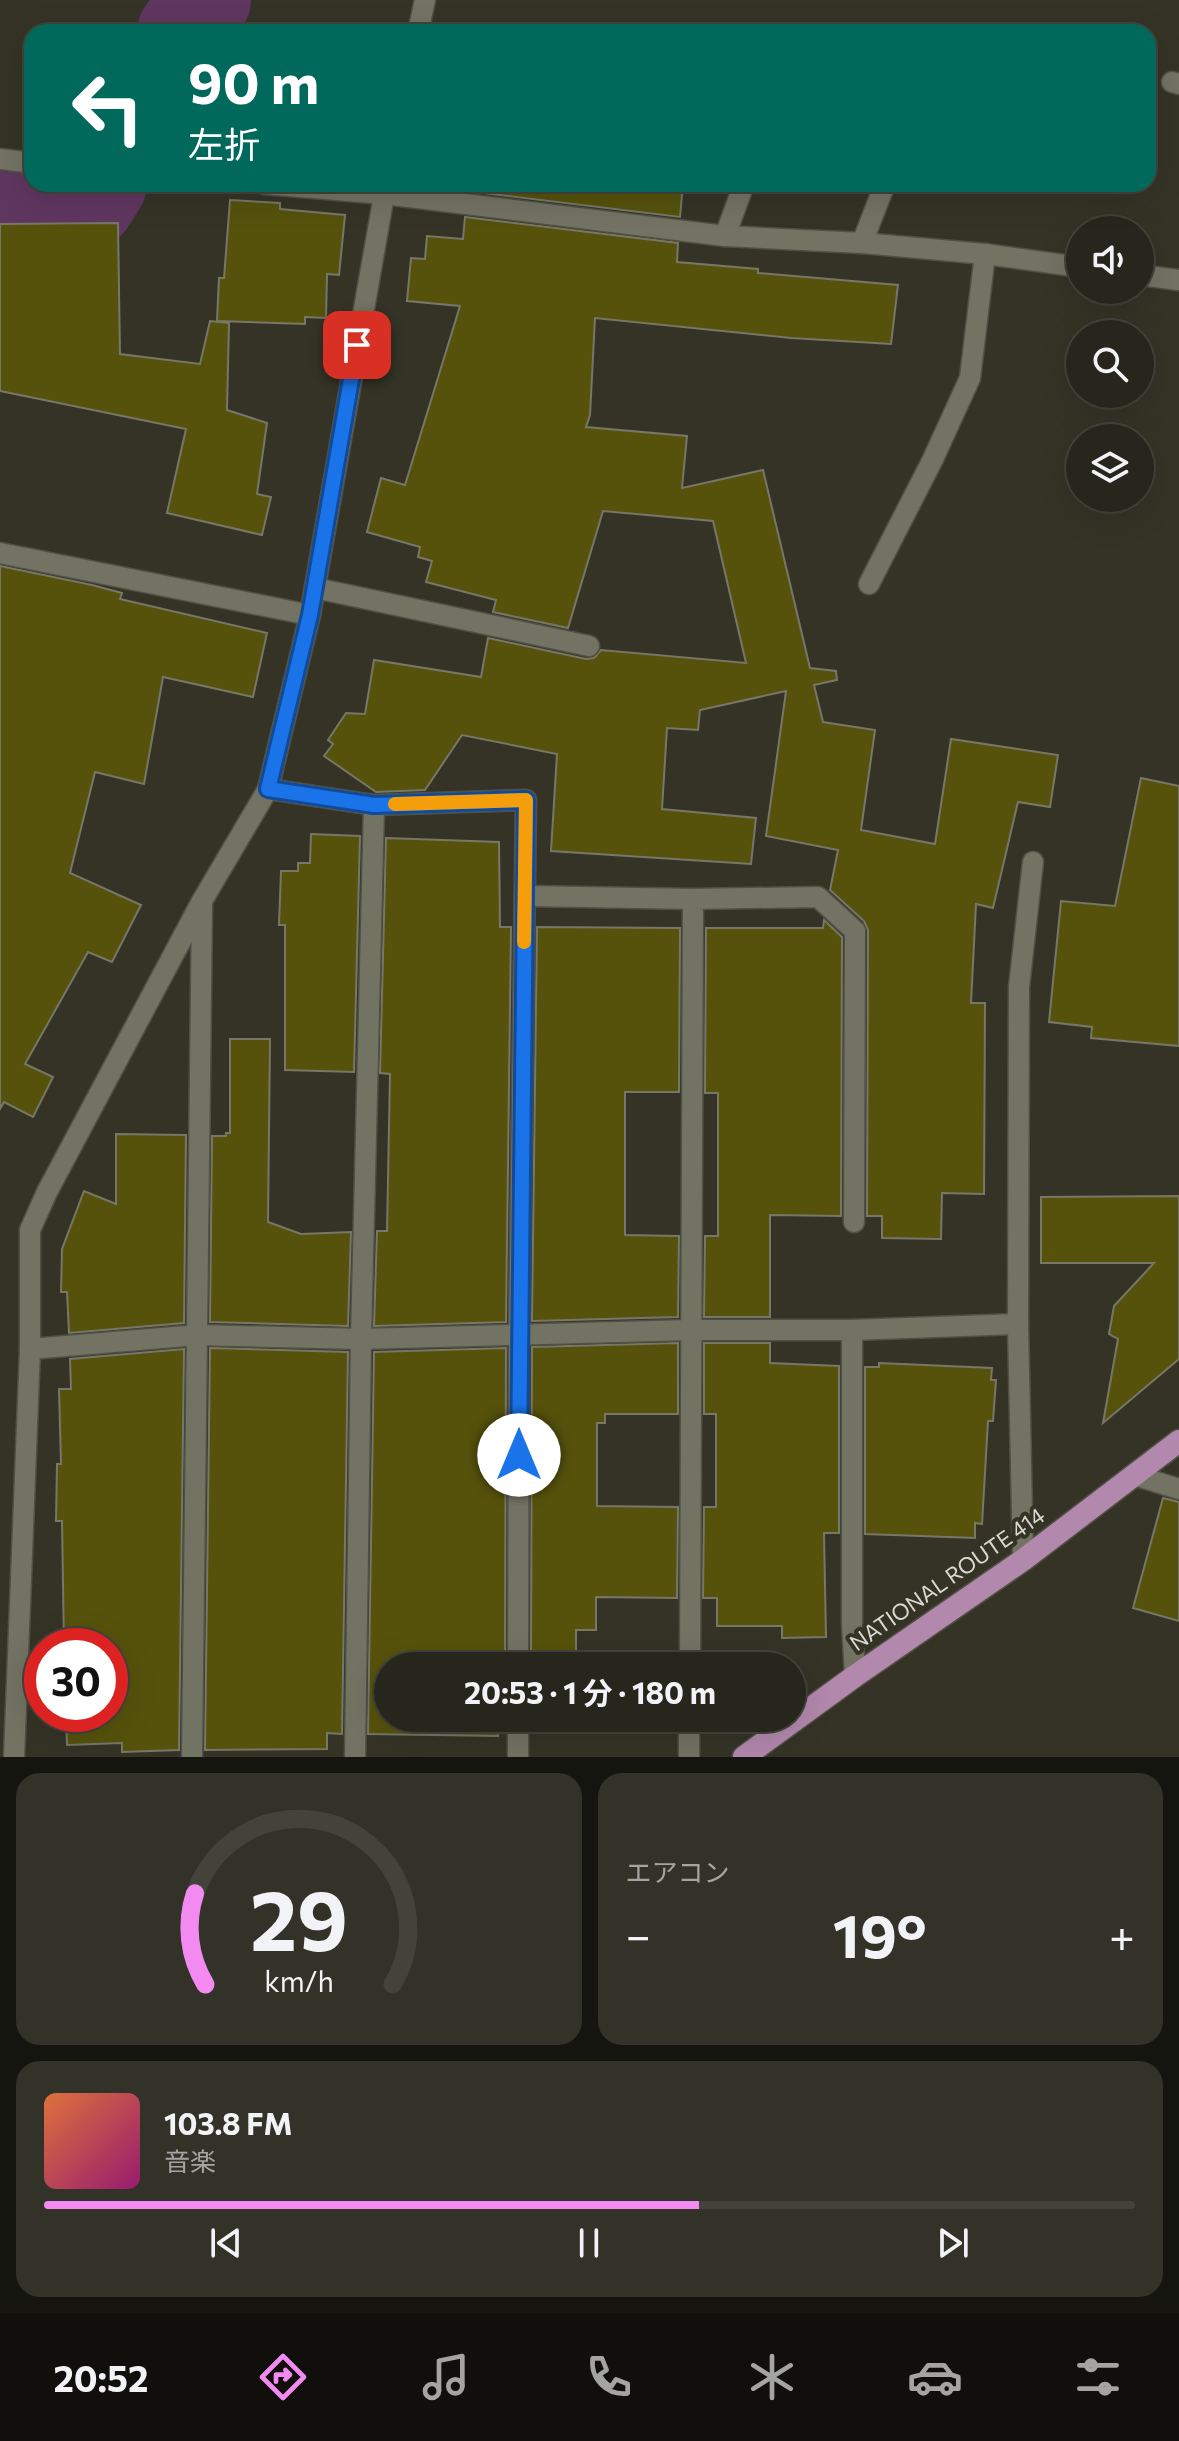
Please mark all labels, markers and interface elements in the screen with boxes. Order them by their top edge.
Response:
text: 90 m [188,47,319,116]
icon: left [56,56,160,160]
text: 左折 [188,121,260,165]
map controls [1066,216,1154,512]
button: sound [1066,216,1154,304]
pin [323,311,391,379]
button: search [1066,320,1154,408]
icon: arrive [335,323,379,367]
button: layers [1066,424,1154,512]
position arrow [477,1413,561,1497]
street label: NATIONAL ROUTE 414 [844,1501,1049,1656]
speed limit sign: 30 [24,1628,128,1732]
text: 20:53 · 1 分 · 180 m [464,1673,716,1710]
text: エアコン [626,1856,730,1887]
text: 29 [250,1866,348,1968]
text: 19° [833,1897,927,1970]
text: − [626,1907,651,1961]
text: + [1109,1907,1135,1961]
text: km/h [264,1963,334,1998]
text: 103.8 FM [164,2104,292,2141]
text: 音楽 [164,2145,216,2176]
icon: previous [204,2221,248,2265]
icon: pause [567,2221,611,2265]
icon: next [931,2221,975,2265]
icon: directions [255,2349,311,2405]
icon: music [418,2349,474,2405]
icon: phone [581,2349,637,2405]
icon: climate [744,2349,800,2405]
icon: car [907,2349,963,2405]
icon: filters [1070,2349,1126,2405]
text: 20:52 [53,2355,149,2399]

